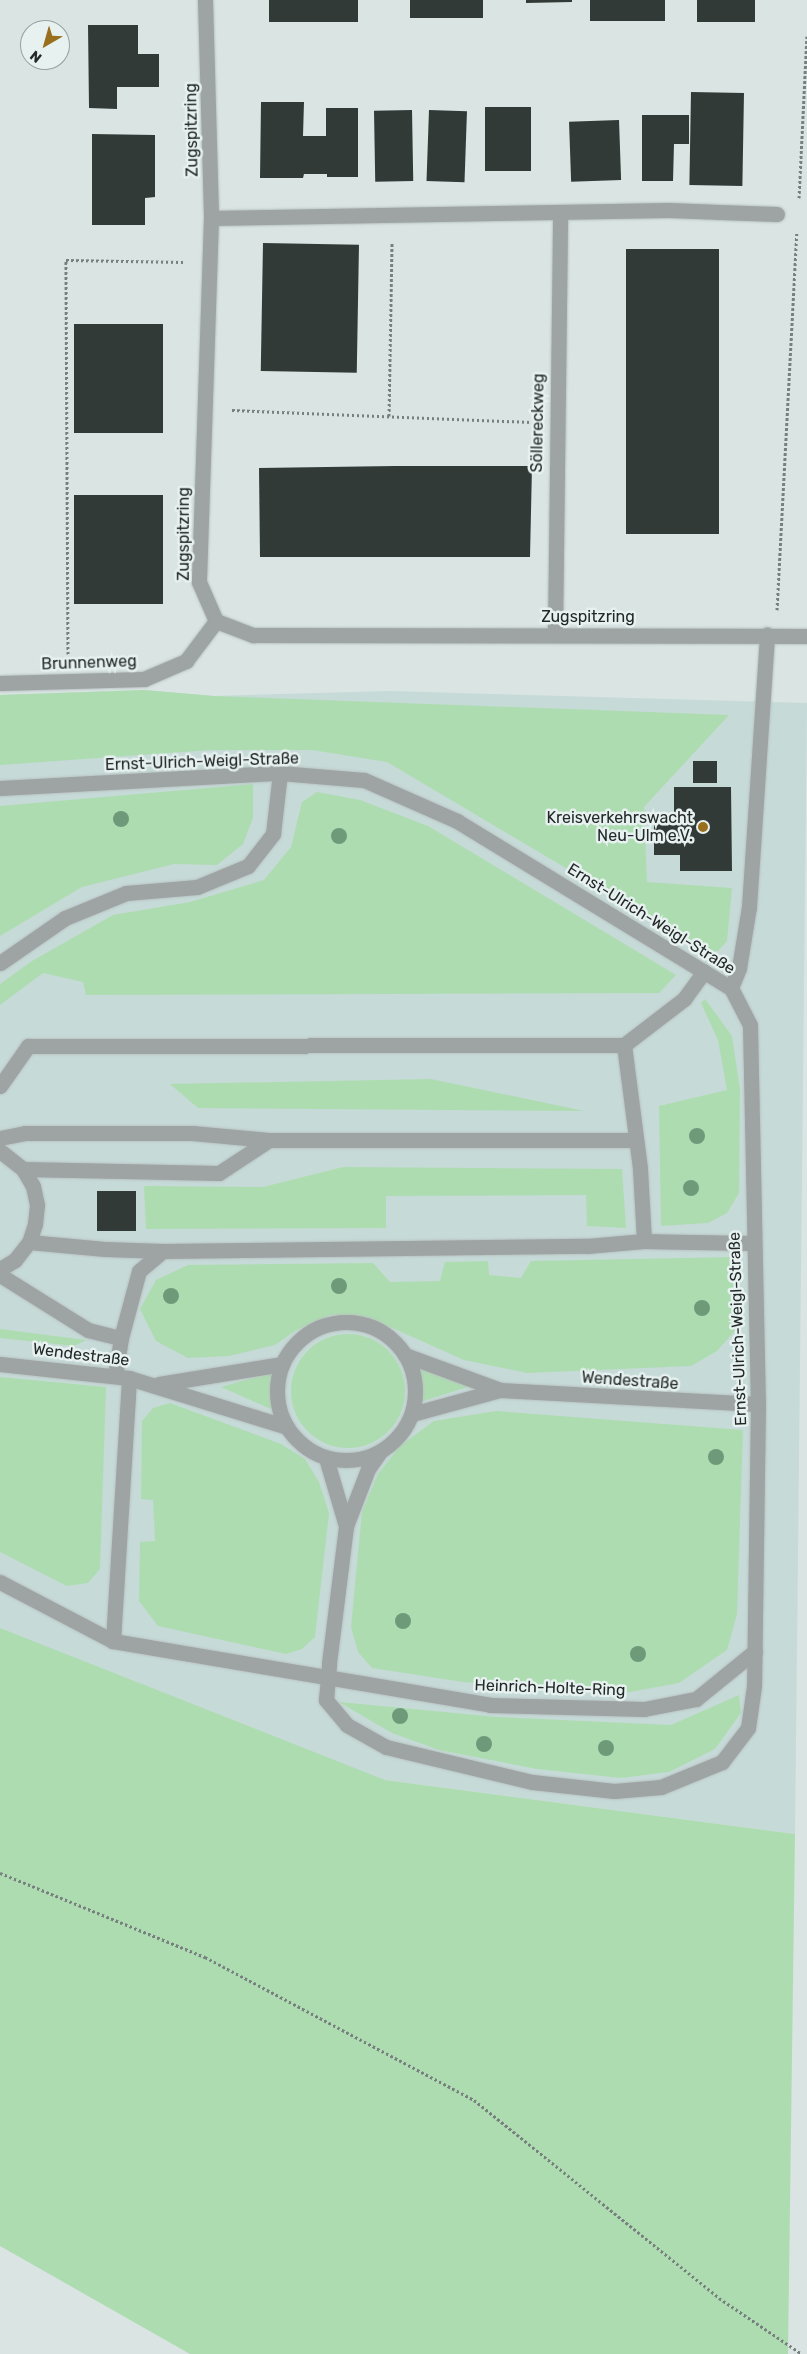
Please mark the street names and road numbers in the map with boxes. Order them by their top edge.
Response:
street label: Zugspitzring [182,83,202,177]
street label: Söllereckweg [528,373,548,473]
street label: Zugspitzring [174,487,194,581]
street label: Zugspitzring [541,607,635,627]
street label: Brunnenweg [41,652,137,674]
street label: Ernst-Ulrich-Weigl-Straße [105,749,299,775]
street label: Ernst-Ulrich-Weigl-Straße [564,859,738,979]
street label: Ernst-Ulrich-Weigl-Straße [725,1232,751,1426]
street label: Wendestraße [32,1340,130,1370]
street label: Wendestraße [581,1368,679,1394]
street label: Heinrich-Holte-Ring [474,1676,626,1700]

